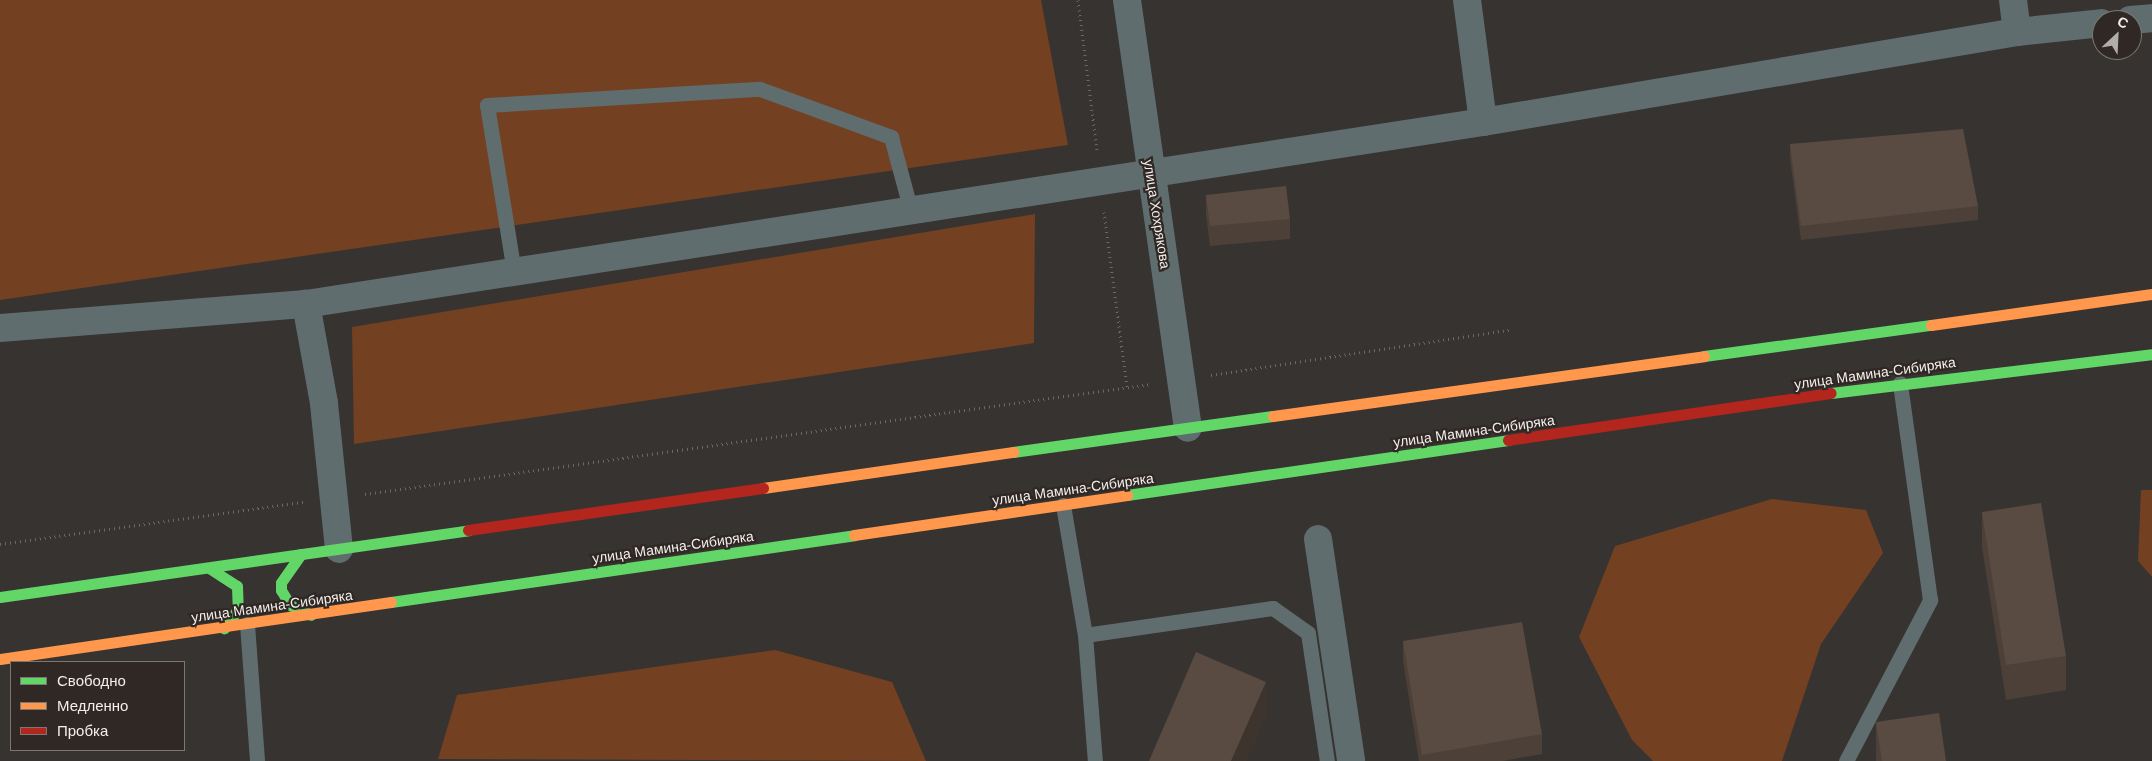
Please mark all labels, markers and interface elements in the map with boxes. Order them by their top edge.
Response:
north arrow [2092,10,2142,60]
text: С [2115,13,2131,32]
street label: улица Хохрякова [1140,158,1174,270]
street label: улица Мамина-Сибиряка [1793,353,1957,393]
street label: улица Мамина-Сибиряка [1392,411,1556,451]
street label: улица Мамина-Сибиряка [991,469,1155,509]
street label: улица Мамина-Сибиряка [591,527,755,567]
street label: улица Мамина-Сибиряка [190,586,354,626]
legend [10,661,185,751]
text: Свободно [57,672,126,689]
text: Медленно [57,697,128,714]
text: Пробка [57,722,108,739]

